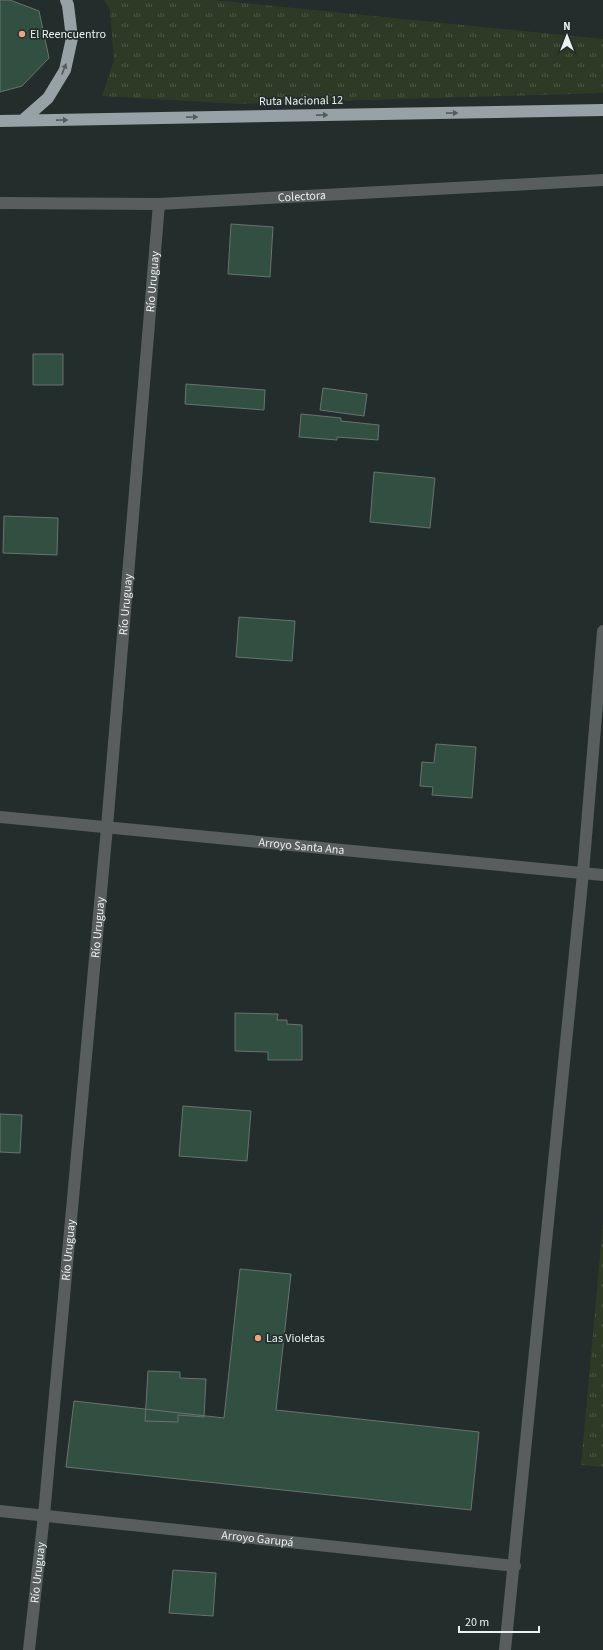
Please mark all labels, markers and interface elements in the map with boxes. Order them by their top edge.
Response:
north arrow [547,16,587,56]
text: N [563,19,571,34]
place label: El Reencuentro [30,26,106,43]
marker: El Reencuentro [17,29,27,39]
one-way arrow [61,63,67,75]
street label: Ruta Nacional 12 [259,92,343,110]
one-way arrow [446,109,458,116]
one-way arrow [316,112,329,118]
one-way arrow [186,114,199,120]
one-way arrow [56,116,68,123]
street label: Colectora [277,186,326,206]
street label: Río Uruguay [141,250,164,313]
street label: Río Uruguay [115,573,137,636]
street label: Arroyo Santa Ana [258,833,345,859]
street label: Río Uruguay [87,896,109,959]
street label: Río Uruguay [57,1218,80,1281]
place label: Las Violetas [266,1330,325,1347]
marker: Las Violetas [253,1333,263,1343]
street label: Arroyo Garupá [221,1526,294,1551]
street label: Río Uruguay [26,1541,49,1604]
scale bar [459,1608,539,1634]
text: 20 m [465,1614,489,1631]

